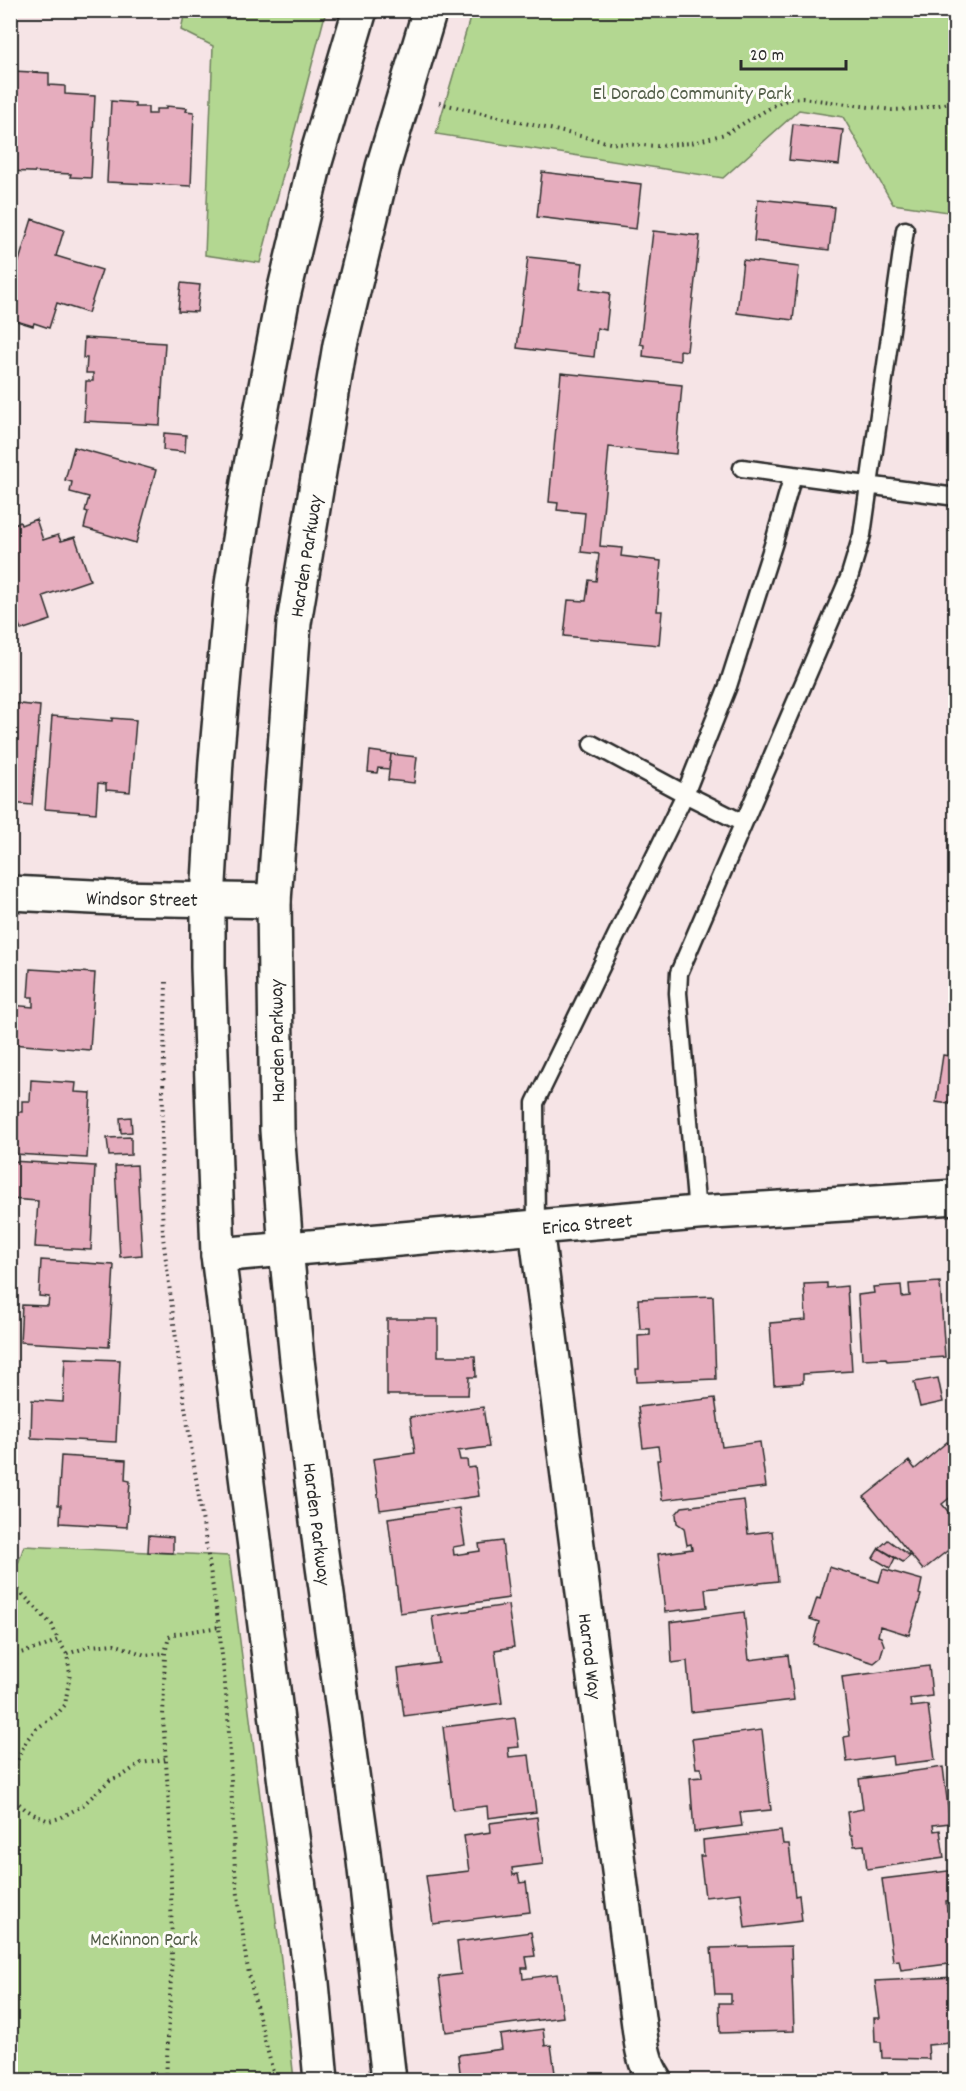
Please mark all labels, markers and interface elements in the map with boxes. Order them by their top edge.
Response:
scale bar [741,33,846,71]
text: 20 m [750,44,784,69]
park label: El Dorado Community Park [592,81,792,109]
street label: Harden Parkway [284,492,332,620]
street label: Windsor Street [86,886,198,916]
street label: Harden Parkway [264,978,294,1103]
street label: Erica Street [541,1208,634,1244]
street label: Harden Parkway [294,1461,337,1588]
street label: Harrod Way [569,1612,607,1702]
park label: McKinnon Park [90,1927,198,1955]

